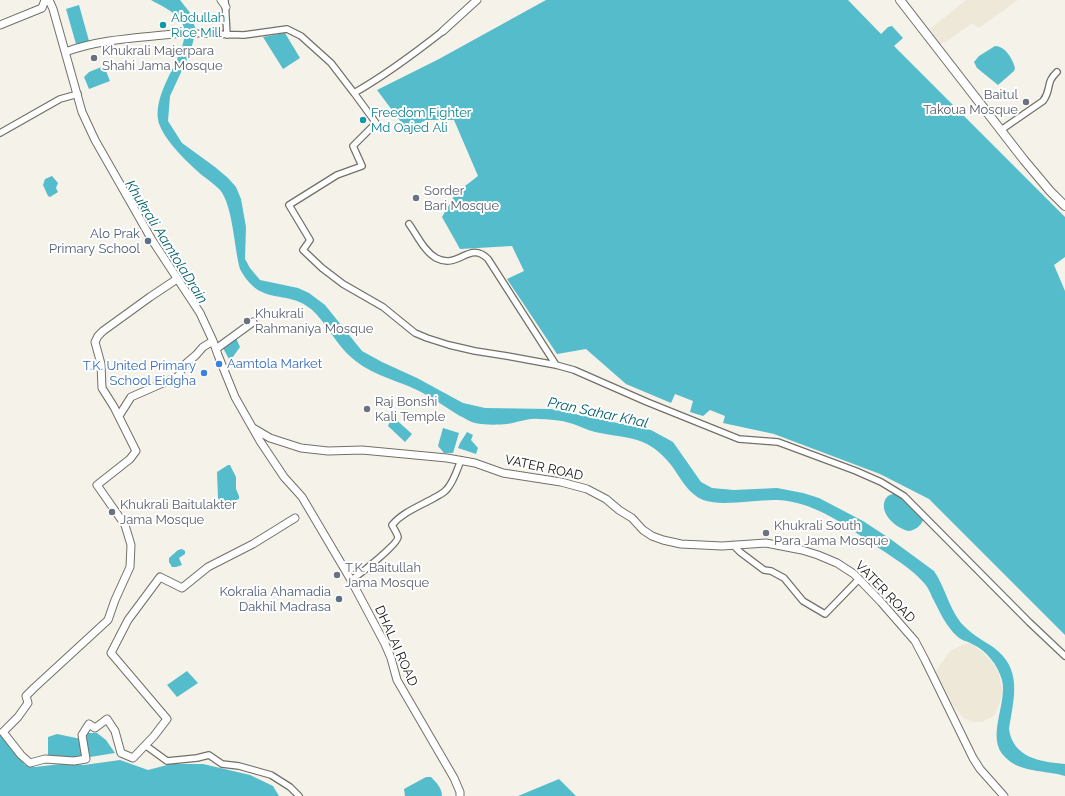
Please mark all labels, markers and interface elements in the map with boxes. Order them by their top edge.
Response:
place label: Abdullah Rice Mill [171,10,225,41]
marker: Abdullah Rice Mill [158,20,168,30]
place label: Khukrali Majerpara Shahi Jama Mosque [102,43,223,74]
marker: Khukrali Majerpara Shahi Jama Mosque [89,53,99,63]
place label: Baitul Takoua Mosque [923,87,1018,118]
marker: Baitul Takoua Mosque [1021,97,1031,107]
place label: Freedom Fighter Md Oajed Ali [371,105,471,136]
marker: Freedom Fighter Md Oajed Ali [358,115,368,125]
water label: Khukrali AamtolaDrain [121,177,211,307]
place label: Sorder Bari Mosque [424,183,499,214]
marker: Sorder Bari Mosque [411,193,421,203]
place label: Alo Prak Primary School [49,226,140,257]
marker: Alo Prak Primary School [143,236,153,246]
place label: Khukrali Rahmaniya Mosque [255,306,373,337]
marker: Khukrali Rahmaniya Mosque [242,316,252,326]
place label: Aamtola Market [227,356,322,372]
place label: T.K. United Primary School Eidgha [83,358,196,389]
marker: Aamtola Market [214,359,224,369]
marker: T.K. United Primary School Eidgha [199,368,209,378]
place label: Raj Bonshi Kali Temple [375,394,445,425]
water label: Pran Sahar Khal [546,394,650,432]
marker: Raj Bonshi Kali Temple [362,404,372,414]
street label: VATER ROAD [503,452,585,484]
place label: Khukrali Baitulakter Jama Mosque [120,497,236,528]
marker: Khukrali Baitulakter Jama Mosque [107,507,117,517]
place label: Khukrali South Para Jama Mosque [774,518,888,549]
marker: Khukrali South Para Jama Mosque [761,528,771,538]
street label: VATER ROAD [852,558,918,626]
place label: T.K. Baitullah Jama Mosque [345,560,429,591]
marker: T.K. Baitullah Jama Mosque [332,570,342,580]
place label: Kokralia Ahamadia Dakhil Madrasa [220,584,331,615]
marker: Kokralia Ahamadia Dakhil Madrasa [334,594,344,604]
street label: DHALAI ROAD [371,603,421,689]

